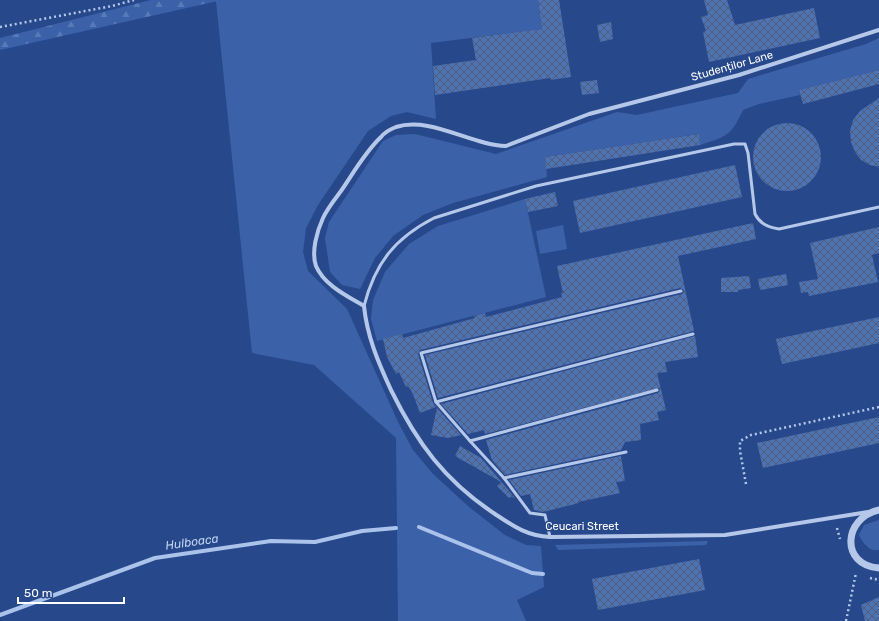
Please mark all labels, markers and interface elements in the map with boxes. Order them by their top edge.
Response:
street label: Studenților Lane [689,48,775,84]
street label: Ceucari Street [545,520,619,533]
water label: Hulboaca [165,531,219,553]
scale bar [18,579,124,605]
text: 50 m [24,586,52,600]

